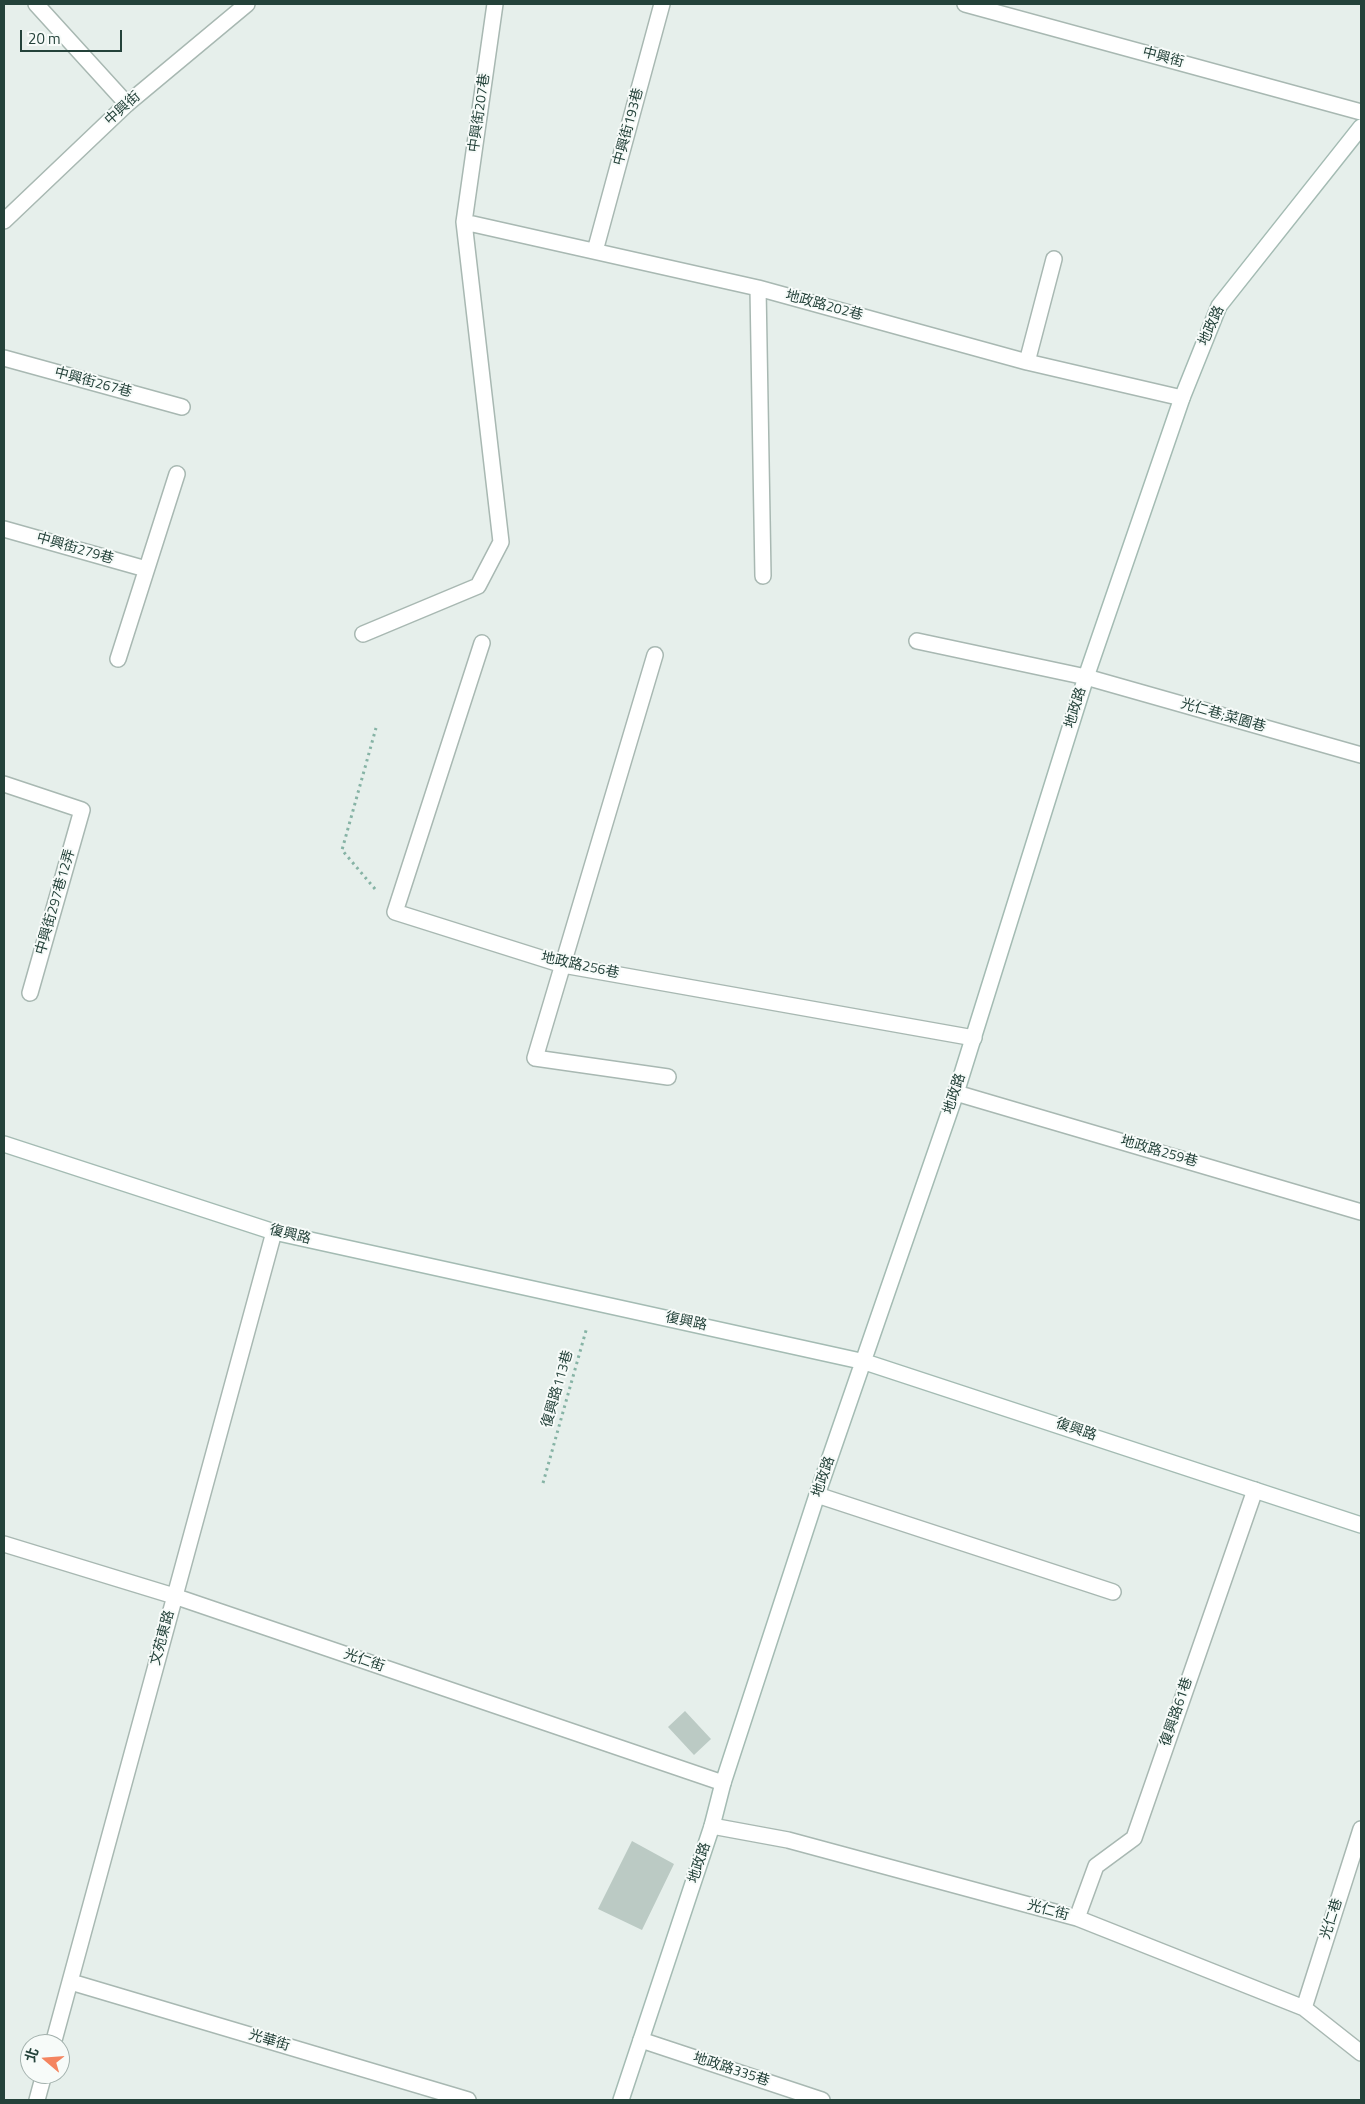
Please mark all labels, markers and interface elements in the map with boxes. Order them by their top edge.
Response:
scale bar [22,20,125,52]
text: 20 m [28,27,61,50]
street label: 中興街 [1141,44,1185,72]
street label: 中興街207巷 [466,72,494,154]
street label: 中興街193巷 [611,86,647,168]
street label: 中興街 [102,89,144,129]
street label: 地政路202巷 [783,288,865,324]
street label: 地政路 [1196,303,1228,349]
street label: 中興街267巷 [52,365,134,401]
street label: 中興街279巷 [34,530,116,568]
street label: 地政路 [1062,685,1090,731]
street label: 光仁巷;菜園巷 [1179,696,1267,736]
street label: 中興街297巷12弄 [33,847,79,957]
street label: 地政路256巷 [539,950,621,982]
street label: 地政路 [941,1071,969,1117]
street label: 地政路259巷 [1118,1133,1200,1171]
street label: 復興路 [268,1222,312,1248]
street label: 復興路 [664,1309,708,1335]
street label: 復興路113巷 [539,1348,577,1430]
street label: 復興路 [1053,1415,1099,1445]
street label: 地政路 [809,1454,839,1500]
street label: 文苑東路 [148,1609,178,1667]
street label: 光仁街 [341,1646,387,1676]
street label: 復興路61巷 [1157,1675,1197,1749]
street label: 地政路 [686,1840,714,1886]
street label: 光仁巷 [1318,1896,1346,1942]
street label: 光仁街 [1026,1897,1070,1925]
street label: 光華街 [246,2027,292,2055]
north arrow [20,2034,70,2084]
text: 北 [19,2045,43,2064]
street label: 地政路335巷 [691,2050,771,2090]

